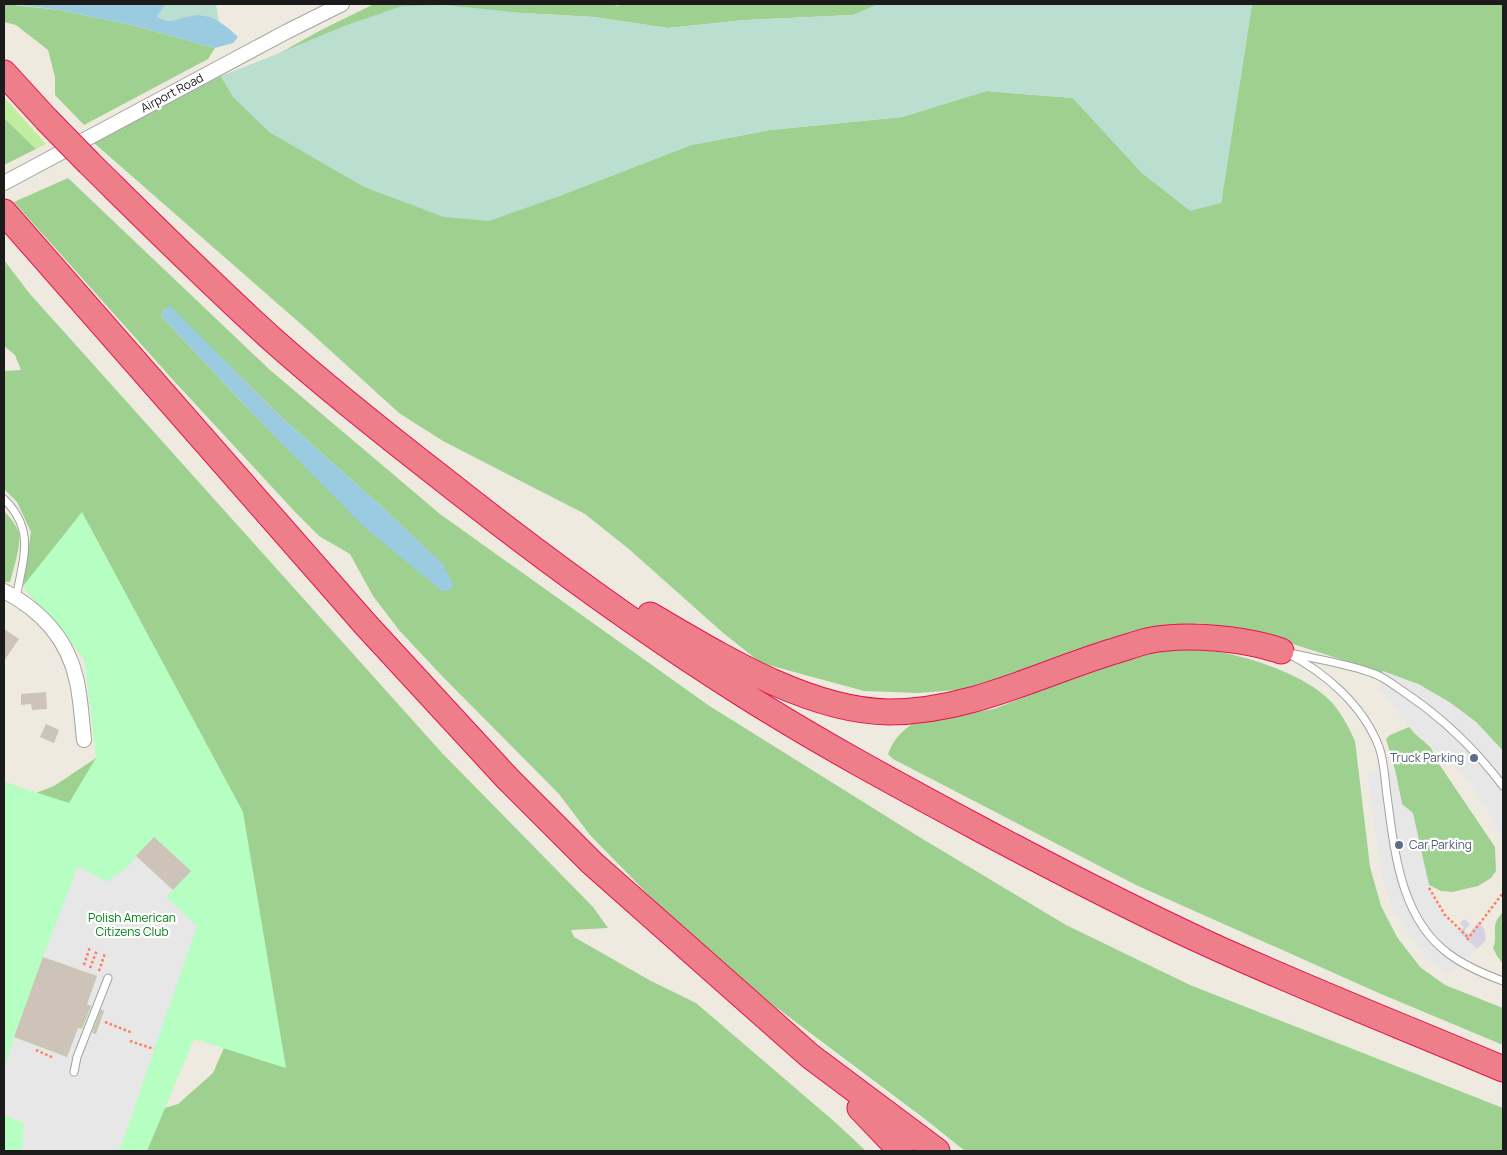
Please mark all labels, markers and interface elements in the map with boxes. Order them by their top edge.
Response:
street label: Airport Road [137,69,206,116]
place label: Truck Parking [1390,749,1464,766]
marker: Truck Parking [1468,752,1480,764]
place label: Car Parking [1409,836,1472,853]
marker: Car Parking [1393,839,1405,851]
park label: Polish American Citizens Club [88,909,176,940]

